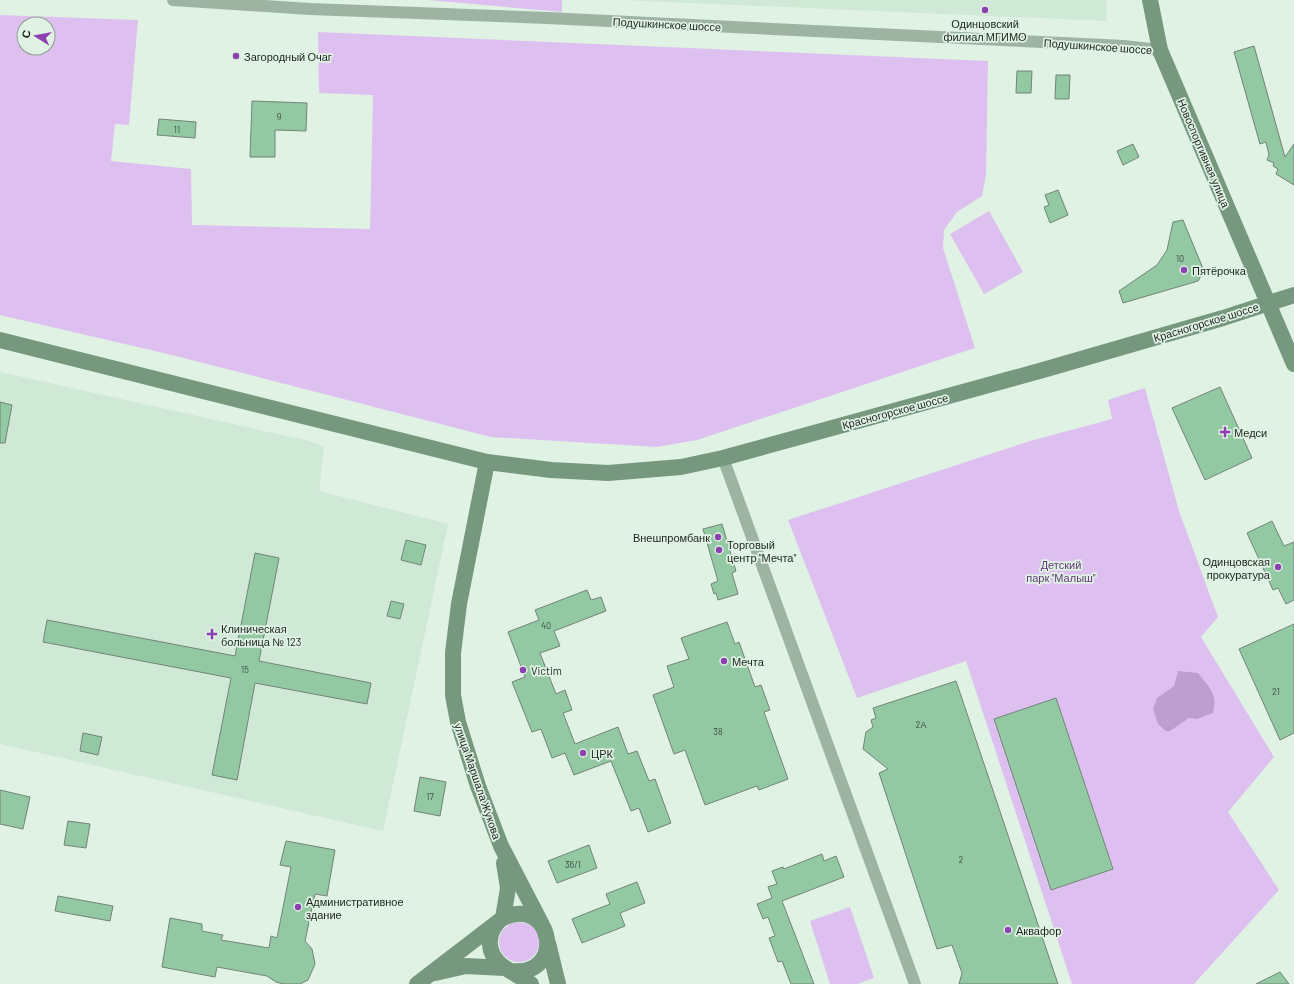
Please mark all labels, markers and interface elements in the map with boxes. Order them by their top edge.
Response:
marker: Одинцовский филиал МГИМО [980,5,990,15]
street label: Подушкинское шоссе [612,15,722,33]
north arrow [16,16,56,56]
place label: Одинцовский филиал МГИМО [943,17,1027,43]
text: С [19,29,33,39]
street label: Подушкинское шоссе [1043,36,1153,56]
place label: Загородный Очаг [244,50,332,63]
marker: Загородный Очаг [231,51,241,61]
street label: Новоспортивная улица [1175,97,1233,210]
house number: 9 [277,111,282,122]
house number: 11 [174,124,180,135]
house number: 10 [1176,253,1184,264]
place label: Пятёрочка [1192,264,1247,277]
marker: Пятёрочка [1179,265,1189,275]
street label: Красногорское шоссе [1152,300,1260,344]
street label: Красногорское шоссе [841,391,949,431]
marker: Медси [1219,426,1231,438]
place label: Медси [1234,426,1267,439]
place label: Внешпромбанк [633,531,710,544]
marker: Внешпромбанк [713,532,723,542]
place label: Торговый центр "Мечта" [727,538,796,564]
marker: Торговый центр "Мечта" [714,545,724,555]
place label: Одинцовская прокуратура [1202,555,1271,581]
park label: Детский парк "Малыш" [1026,558,1096,584]
marker: Одинцовская прокуратура [1273,562,1283,572]
house number: 40 [541,620,551,631]
place label: Клиническая больница № 123 [221,622,302,648]
marker: Клиническая больница № 123 [206,628,218,640]
place label: Мечта [732,655,765,668]
marker: Мечта [719,656,729,666]
house number: 15 [241,664,249,675]
place label: Victim [531,664,562,677]
marker: Victim [518,665,528,675]
house number: 21 [1272,686,1280,697]
house number: 2А [916,719,926,730]
street label: улица Маршала Жукова [452,721,504,842]
house number: 38 [713,726,723,737]
place label: ЦРК [591,747,613,760]
marker: ЦРК [578,748,588,758]
house number: 17 [426,791,434,802]
house number: 2 [959,854,964,865]
house number: 36/1 [565,859,581,870]
place label: Административное здание [306,895,404,921]
marker: Административное здание [293,902,303,912]
place label: Аквафор [1016,924,1061,937]
marker: Аквафор [1003,925,1013,935]

